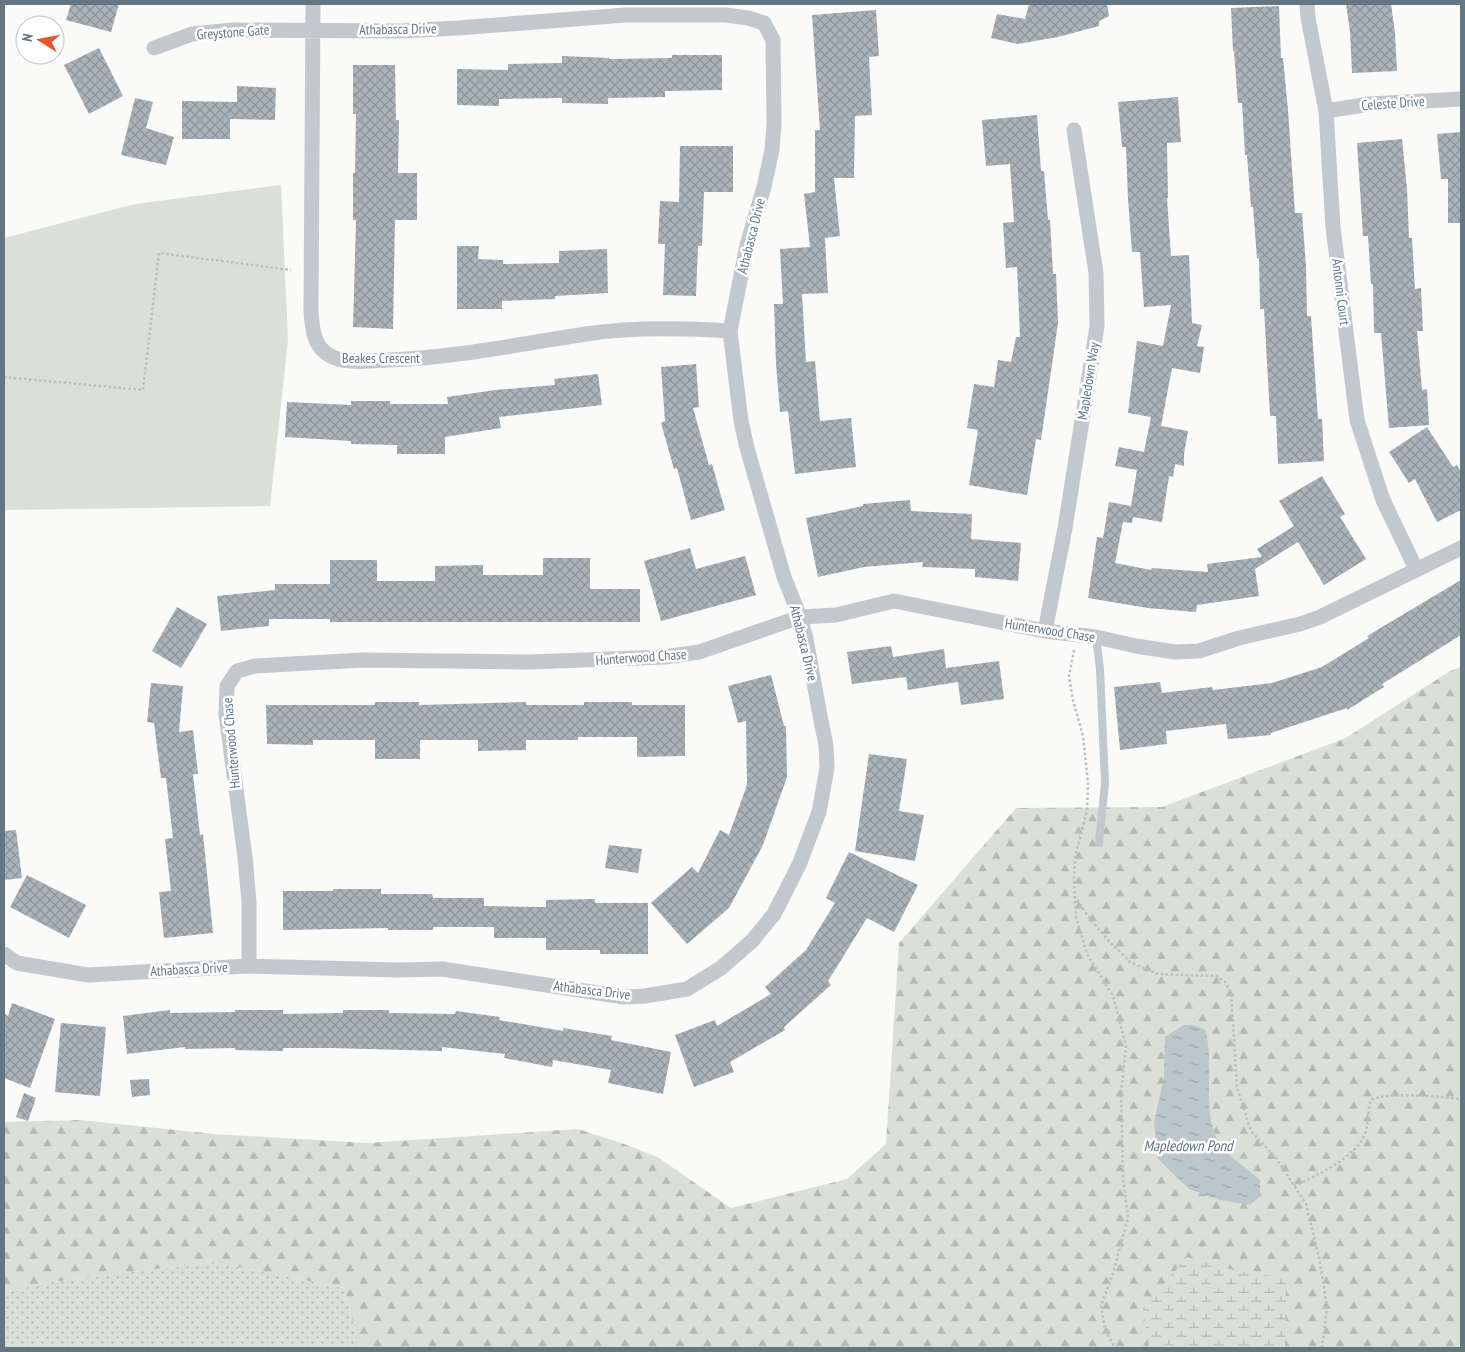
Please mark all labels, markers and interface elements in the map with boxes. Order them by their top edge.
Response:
north arrow [15,15,65,65]
street label: Athabasca Drive [359,19,437,39]
street label: Greystone Gate [196,20,270,44]
text: N [18,32,37,43]
street label: Celeste Drive [1361,92,1426,114]
street label: Athabasca Drive [733,196,769,276]
street label: Antonni Court [1328,258,1354,326]
street label: Mapledown Way [1073,340,1103,421]
street label: Beakes Crescent [342,349,420,367]
street label: Athabasca Drive [786,603,822,683]
street label: Hunterwood Chase [1004,614,1097,646]
street label: Hunterwood Chase [595,645,687,669]
street label: Hunterwood Chase [218,697,244,789]
street label: Athabasca Drive [150,958,228,980]
street label: Athabasca Drive [552,976,632,1004]
water label: Mapledown Pond [1143,1136,1235,1155]

